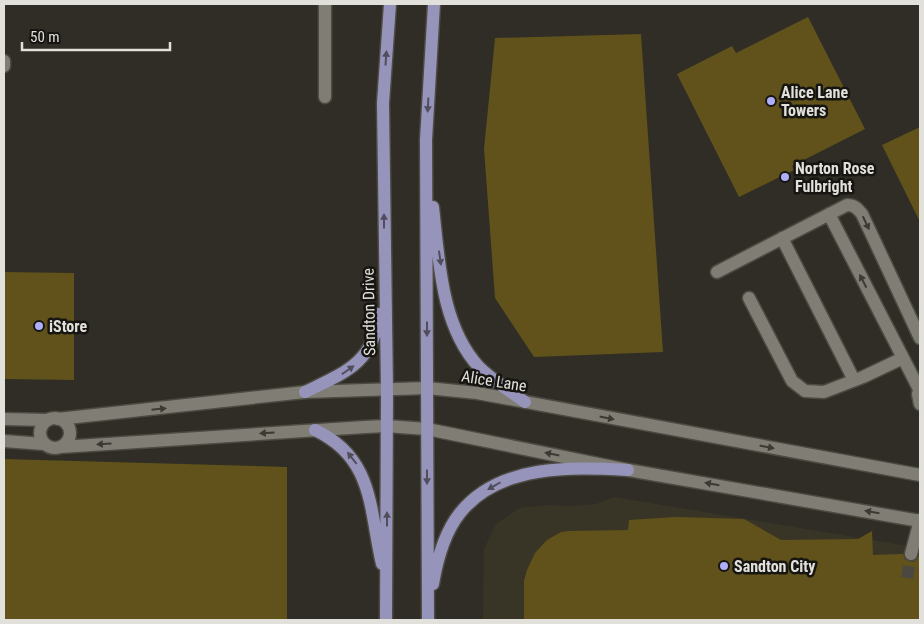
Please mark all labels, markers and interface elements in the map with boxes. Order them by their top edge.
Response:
scale bar [22,20,170,52]
text: 50 m [30,28,60,46]
one-way arrow [382,50,390,66]
place label: Alice Lane Towers [781,83,848,120]
marker: Alice Lane Towers [765,95,777,107]
one-way arrow [424,97,432,113]
place label: Norton Rose Fulbright [795,159,875,196]
marker: Norton Rose Fulbright [779,171,791,183]
one-way arrow [380,213,388,229]
one-way arrow [862,216,870,230]
one-way arrow [436,251,444,267]
street label: Sandton Drive [359,268,379,356]
one-way arrow [859,274,867,288]
place label: iStore [49,317,87,336]
marker: iStore [33,320,45,332]
one-way arrow [423,321,431,337]
one-way arrow [341,365,355,375]
street label: Alice Lane [460,366,528,396]
one-way arrow [151,405,167,413]
one-way arrow [599,414,615,422]
one-way arrow [258,429,274,437]
one-way arrow [96,440,112,448]
one-way arrow [759,444,775,452]
one-way arrow [545,450,560,458]
one-way arrow [346,452,357,465]
one-way arrow [423,470,431,486]
one-way arrow [704,480,720,488]
one-way arrow [488,481,501,490]
one-way arrow [864,508,880,516]
one-way arrow [383,511,391,527]
place label: Sandton City [734,557,815,576]
marker: Sandton City [718,560,730,572]

